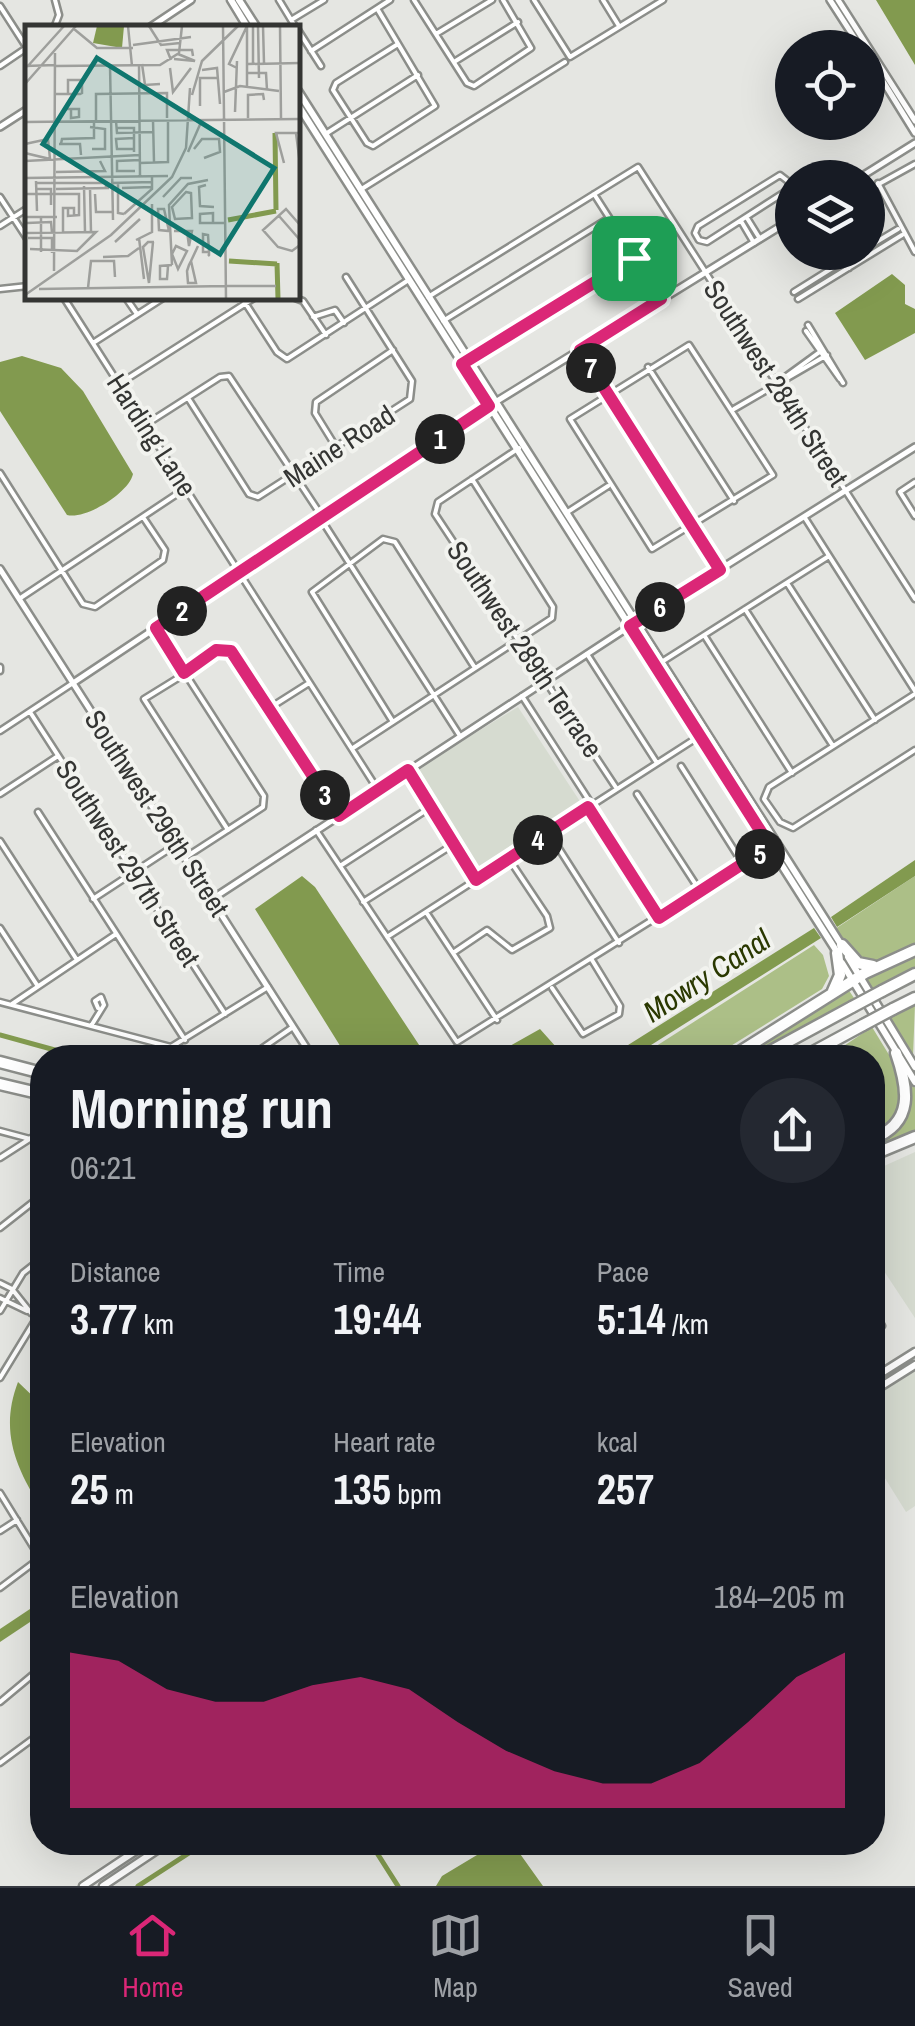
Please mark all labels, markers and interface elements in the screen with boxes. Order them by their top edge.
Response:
inset map [25,25,300,300]
map controls [775,30,885,270]
button: locate [775,30,885,140]
button: layers [775,160,885,270]
pin [592,216,677,301]
icon: arrive [607,231,662,286]
street label: Southwest 284th Street [695,273,857,493]
pin: 7 [566,343,616,393]
text: 7 [585,349,597,387]
street label: Harding Lane [98,366,206,504]
street label: Maine Road [276,396,402,496]
pin: 1 [415,414,465,464]
text: 1 [434,420,446,458]
street label: Southwest 289th Terrace [438,533,612,765]
pin: 6 [635,582,685,632]
pin: 2 [157,586,207,636]
text: 6 [654,588,666,626]
text: 2 [176,592,188,630]
street label: Southwest 296th Street [76,703,238,923]
street label: Southwest 297th Street [47,753,209,973]
pin: 3 [300,770,350,820]
text: 3 [319,776,331,814]
pin: 4 [513,815,563,865]
text: 4 [532,821,544,859]
pin: 5 [735,829,785,879]
text: 5 [754,835,766,873]
water label: Mowry Canal [635,919,778,1031]
text: Morning run [70,1071,333,1145]
button: share [740,1078,845,1183]
text: 06:21 [70,1146,136,1189]
text: Distance [70,1253,161,1291]
text: Time [333,1253,385,1291]
text: Pace [597,1253,649,1291]
text: 3.77 [70,1291,137,1347]
text: 19:44 [333,1291,421,1347]
text: 5:14 [597,1291,666,1347]
text: km [137,1305,174,1343]
text: /km [666,1305,709,1343]
text: Elevation [70,1423,166,1461]
text: Heart rate [333,1423,435,1461]
text: kcal [597,1423,637,1461]
text: 25 [70,1461,108,1517]
text: 135 [333,1461,391,1517]
text: 257 [597,1461,654,1517]
text: m [108,1475,134,1513]
text: bpm [391,1475,442,1513]
text: Elevation [70,1575,179,1618]
text: 184–205 m [714,1575,845,1618]
tab: Home [122,1908,184,2006]
tab: Map [428,1908,483,2006]
tab: Saved [728,1908,793,2006]

